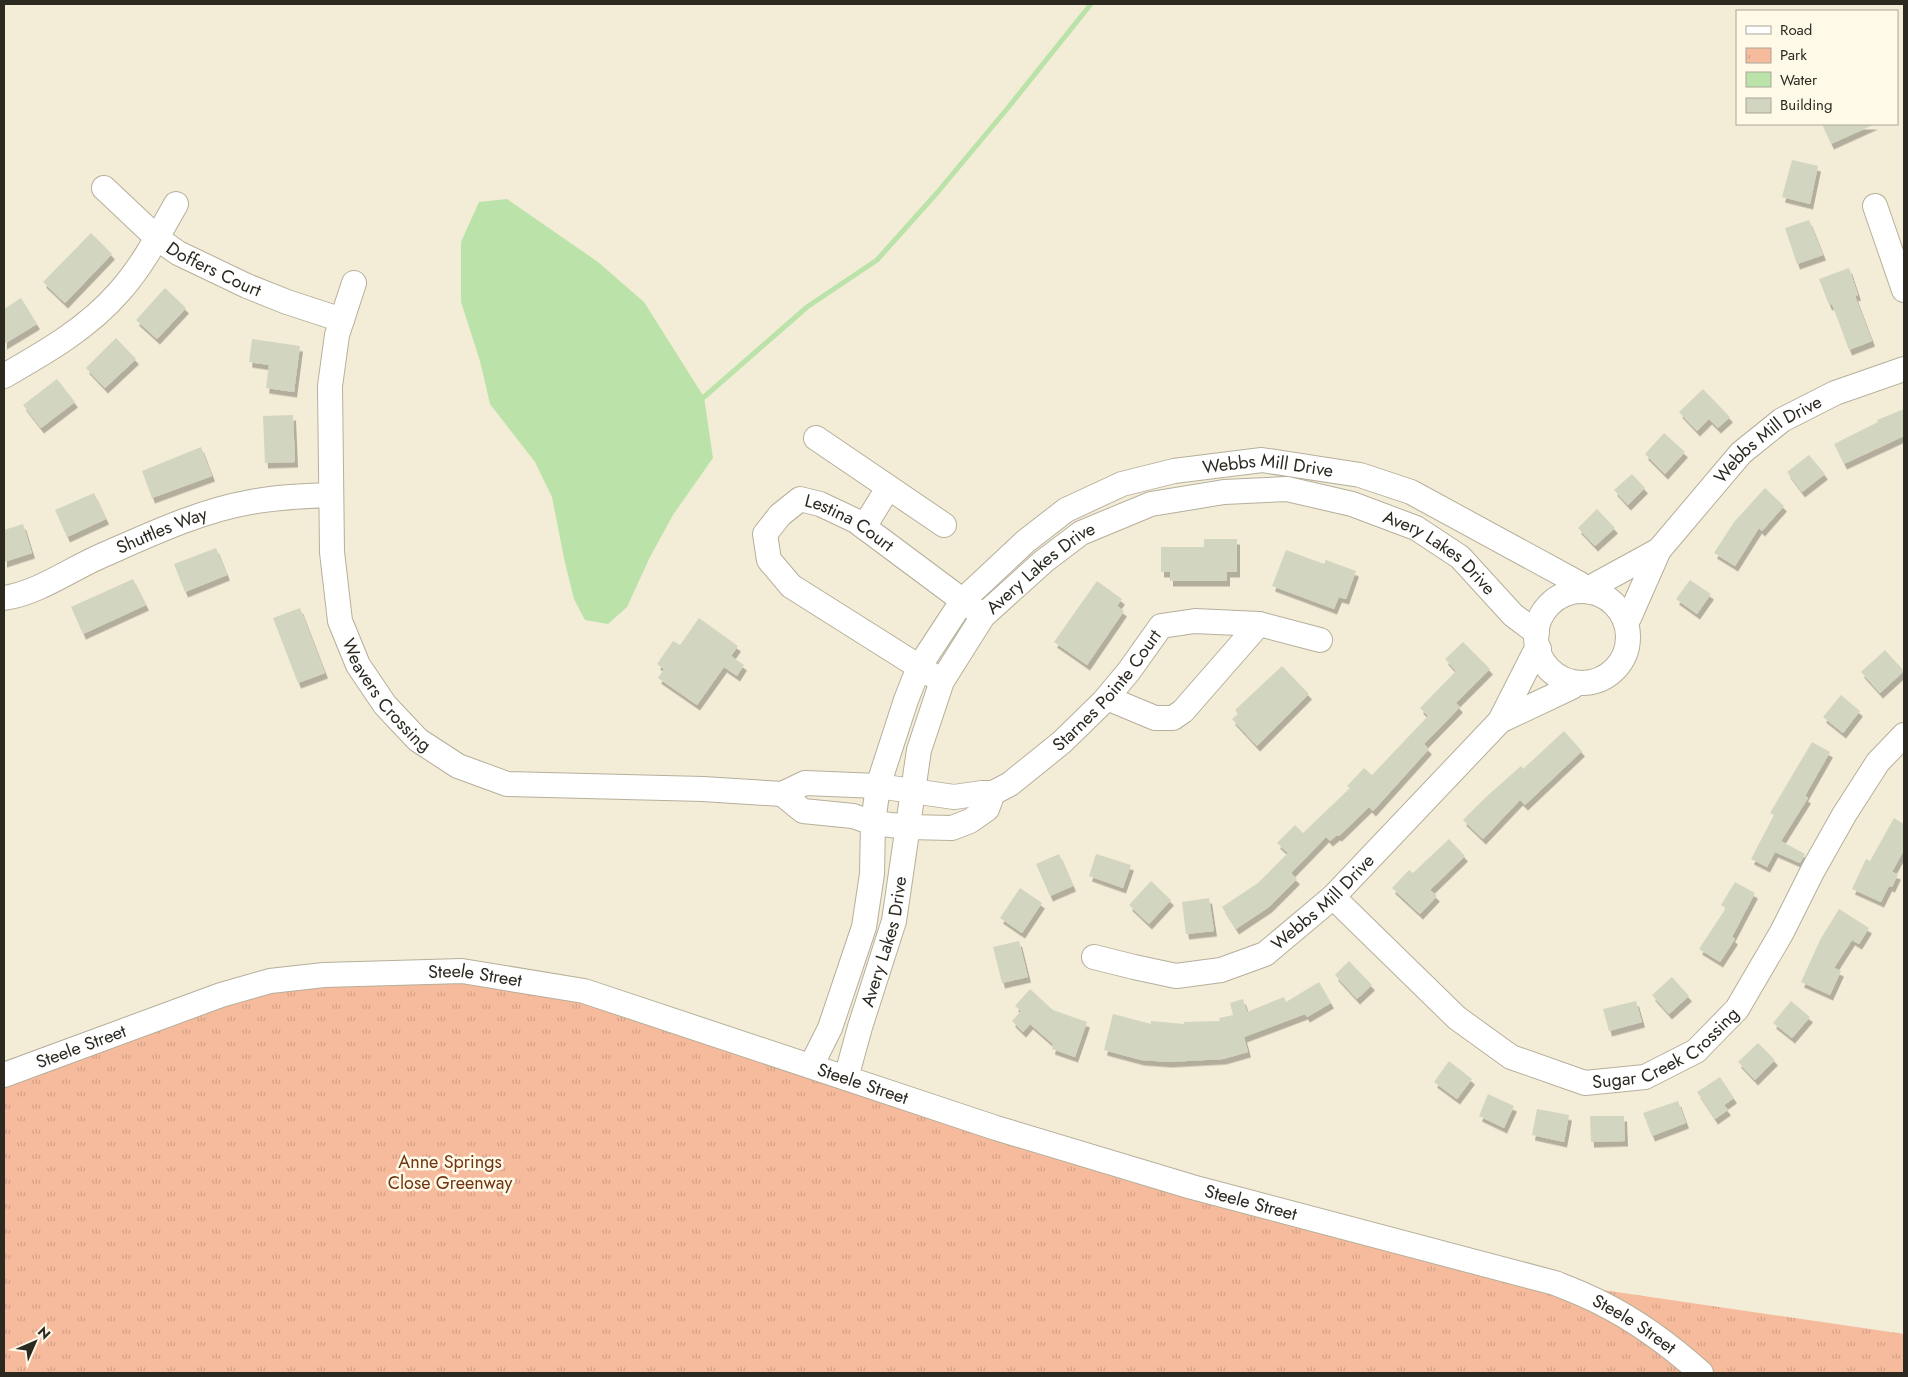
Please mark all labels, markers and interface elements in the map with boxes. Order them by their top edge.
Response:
legend [1736,10,1898,125]
text: Road [1780,19,1812,41]
text: Park [1780,44,1807,66]
text: Water [1780,69,1818,91]
text: Building [1780,94,1832,116]
street label: Doffers Court [161,235,266,304]
street label: Webbs Mill Drive [1708,389,1826,489]
street label: Webbs Mill Drive [1201,447,1335,484]
street label: Lestina Court [802,488,900,558]
street label: Shuttles Way [112,501,211,561]
street label: Avery Lakes Drive [1379,504,1502,601]
street label: Avery Lakes Drive [980,516,1099,620]
street label: Starnes Pointe Court [1047,624,1168,758]
street label: Weavers Crossing [335,634,436,758]
street label: Webbs Mill Drive [1266,848,1380,956]
street label: Avery Lakes Drive [854,875,913,1010]
street label: Steele Street [428,958,525,994]
street label: Sugar Creek Crossing [1591,1001,1745,1095]
street label: Steele Street [32,1018,130,1075]
street label: Steele Street [814,1056,912,1111]
park label: Anne Springs Close Greenway [388,1149,512,1196]
street label: Steele Street [1202,1178,1301,1227]
street label: Steele Street [1588,1288,1682,1361]
north arrow [10,1317,60,1367]
text: N [33,1322,55,1344]

